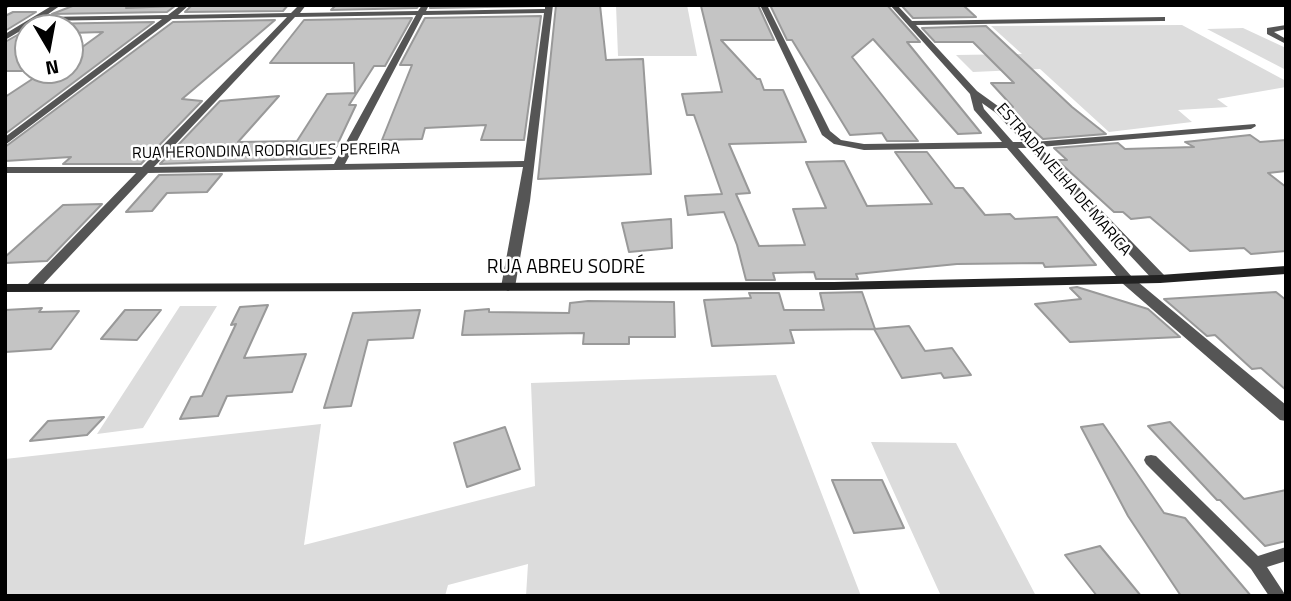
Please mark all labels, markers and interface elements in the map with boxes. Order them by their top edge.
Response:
north arrow [14,14,84,84]
text: N [43,53,61,84]
street label: ESTRADA VELHA DE MARICA [992,100,1134,260]
street label: RUA HERONDINA RODRIGUES PEREIRA [132,140,400,164]
street label: RUA ABREU SODRÉ [487,257,645,279]

